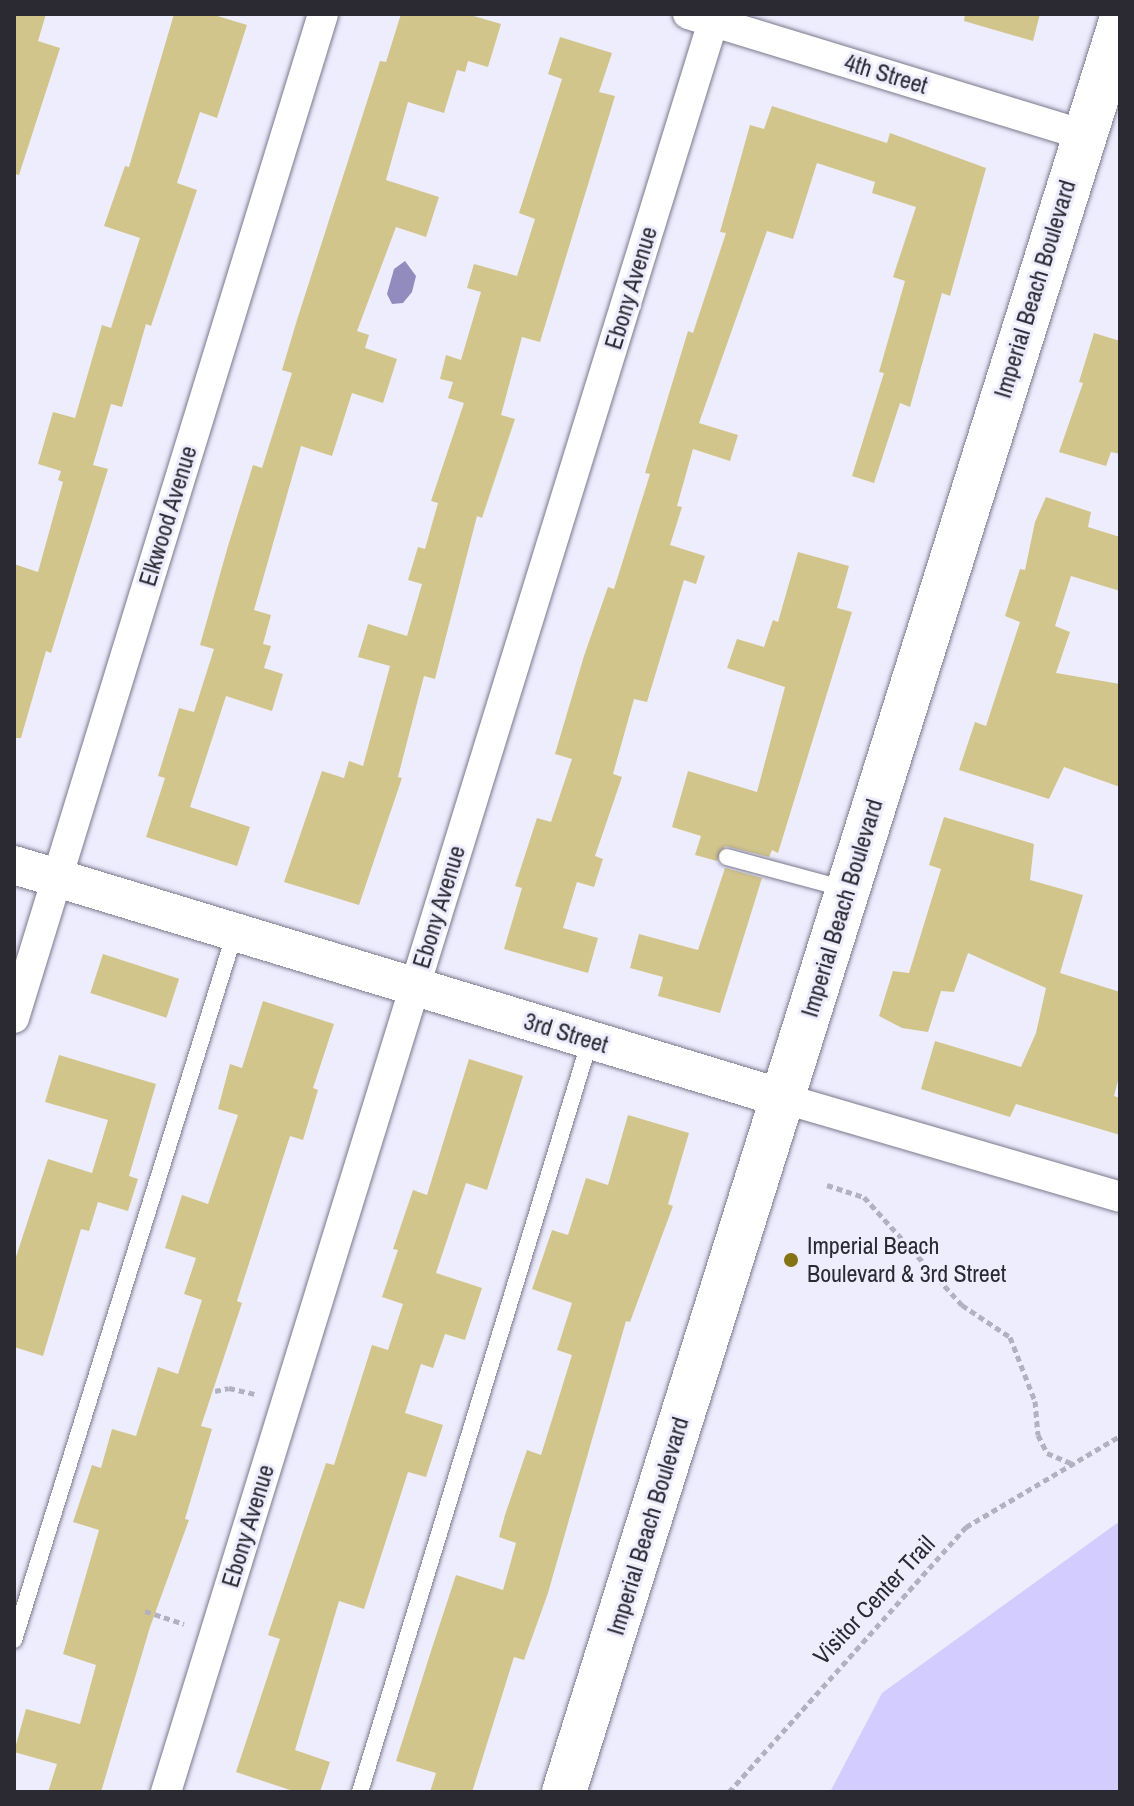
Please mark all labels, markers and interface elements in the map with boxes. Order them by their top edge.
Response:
street label: 4th Street [841,48,931,100]
street label: Imperial Beach Boulevard [988,177,1082,401]
street label: Ebony Avenue [599,223,663,353]
street label: Elkwood Avenue [133,442,203,590]
street label: Imperial Beach Boulevard [795,796,889,1020]
street label: Ebony Avenue [407,842,471,972]
street label: 3rd Street [520,1007,612,1059]
place label: Imperial Beach Boulevard & 3rd Street [807,1232,1006,1288]
marker: Imperial Beach Boulevard & 3rd Street [782,1251,800,1269]
street label: Imperial Beach Boulevard [601,1414,695,1638]
street label: Ebony Avenue [216,1461,280,1591]
street label: Visitor Center Trail [807,1530,941,1670]

